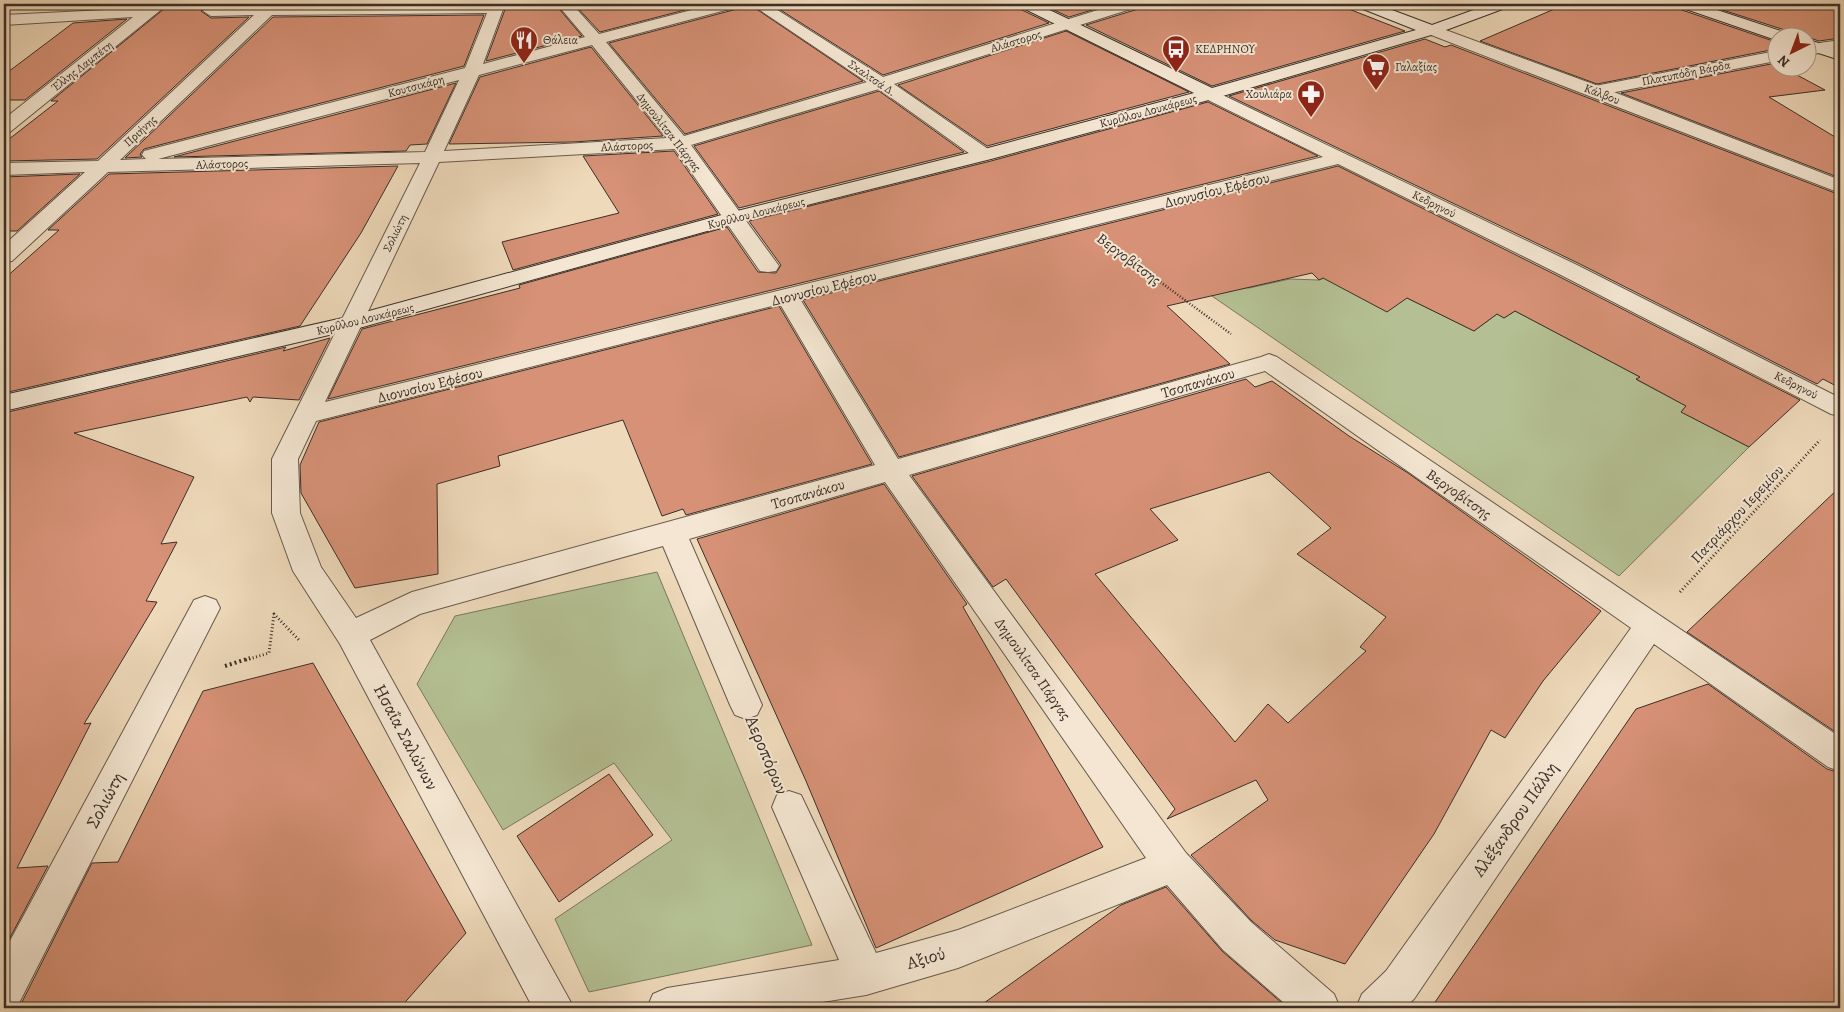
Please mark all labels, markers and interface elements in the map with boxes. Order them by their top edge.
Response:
restaurant icon: Θάλεια [509,25,539,64]
street label: Αλάστορος [988,26,1043,57]
north arrow [1766,28,1816,78]
place label: Θάλεια [543,32,579,48]
bus stop icon: ΚΕΔΡΗΝΟΥ [1161,34,1191,73]
street label: Έλλης Λαμπέτη [48,37,116,95]
place label: ΚΕΔΡΗΝΟΥ [1195,41,1256,57]
text: N [1773,51,1794,72]
supermarket icon: Γαλαξίας [1361,52,1391,91]
street label: Σκαλτσά Δ. [845,56,899,100]
street label: Πλατυπόδη Βάρδα [1640,56,1732,89]
place label: Γαλαξίας [1395,59,1437,75]
street label: Κουτσικάρη [386,71,446,101]
pharmacy icon: Χουλιάρα [1296,79,1326,118]
street label: Κάλβου [1582,80,1622,108]
place label: Χουλιάρα [1246,86,1293,102]
street label: Δημουλίτσα Πάργας [633,89,705,175]
street label: Κυρίλλου Λουκάρεως [1098,90,1198,132]
street label: Πριήνης [120,112,160,150]
street label: Αλάστορος [599,137,654,155]
street label: Αλάστορος [195,155,248,173]
street label: Διονυσίου Εφέσου [1162,167,1272,213]
street label: Κεδρηνού [1409,187,1459,221]
street label: Κυρίλλου Λουκάρεως [706,193,806,233]
street label: Σολιώτη [379,211,411,255]
street label: Βεργοβίτσης [1093,228,1165,290]
street label: Διονυσίου Εφέσου [769,265,879,311]
street label: Κυρίλλου Λουκάρεως [315,299,415,339]
street label: Διονυσίου Εφέσου [375,362,485,408]
street label: Τσοπανάκου [1159,363,1237,403]
street label: Κεδρηνού [1771,367,1821,403]
street label: Πατριάρχου Ιερεμίου [1686,460,1788,568]
street label: Βεργοβίτσης [1422,464,1496,524]
street label: Τσοπανάκου [769,474,847,514]
street label: Δημουλίτσα Πάργας [990,614,1076,724]
street label: Ησαΐα Σαλώνων [368,680,444,794]
street label: Αεροπόρων [739,711,794,798]
street label: Αλέξανδρου Πάλλη [1466,757,1564,882]
street label: Σολιώτη [80,768,130,832]
street label: Αξιού [903,941,948,975]

